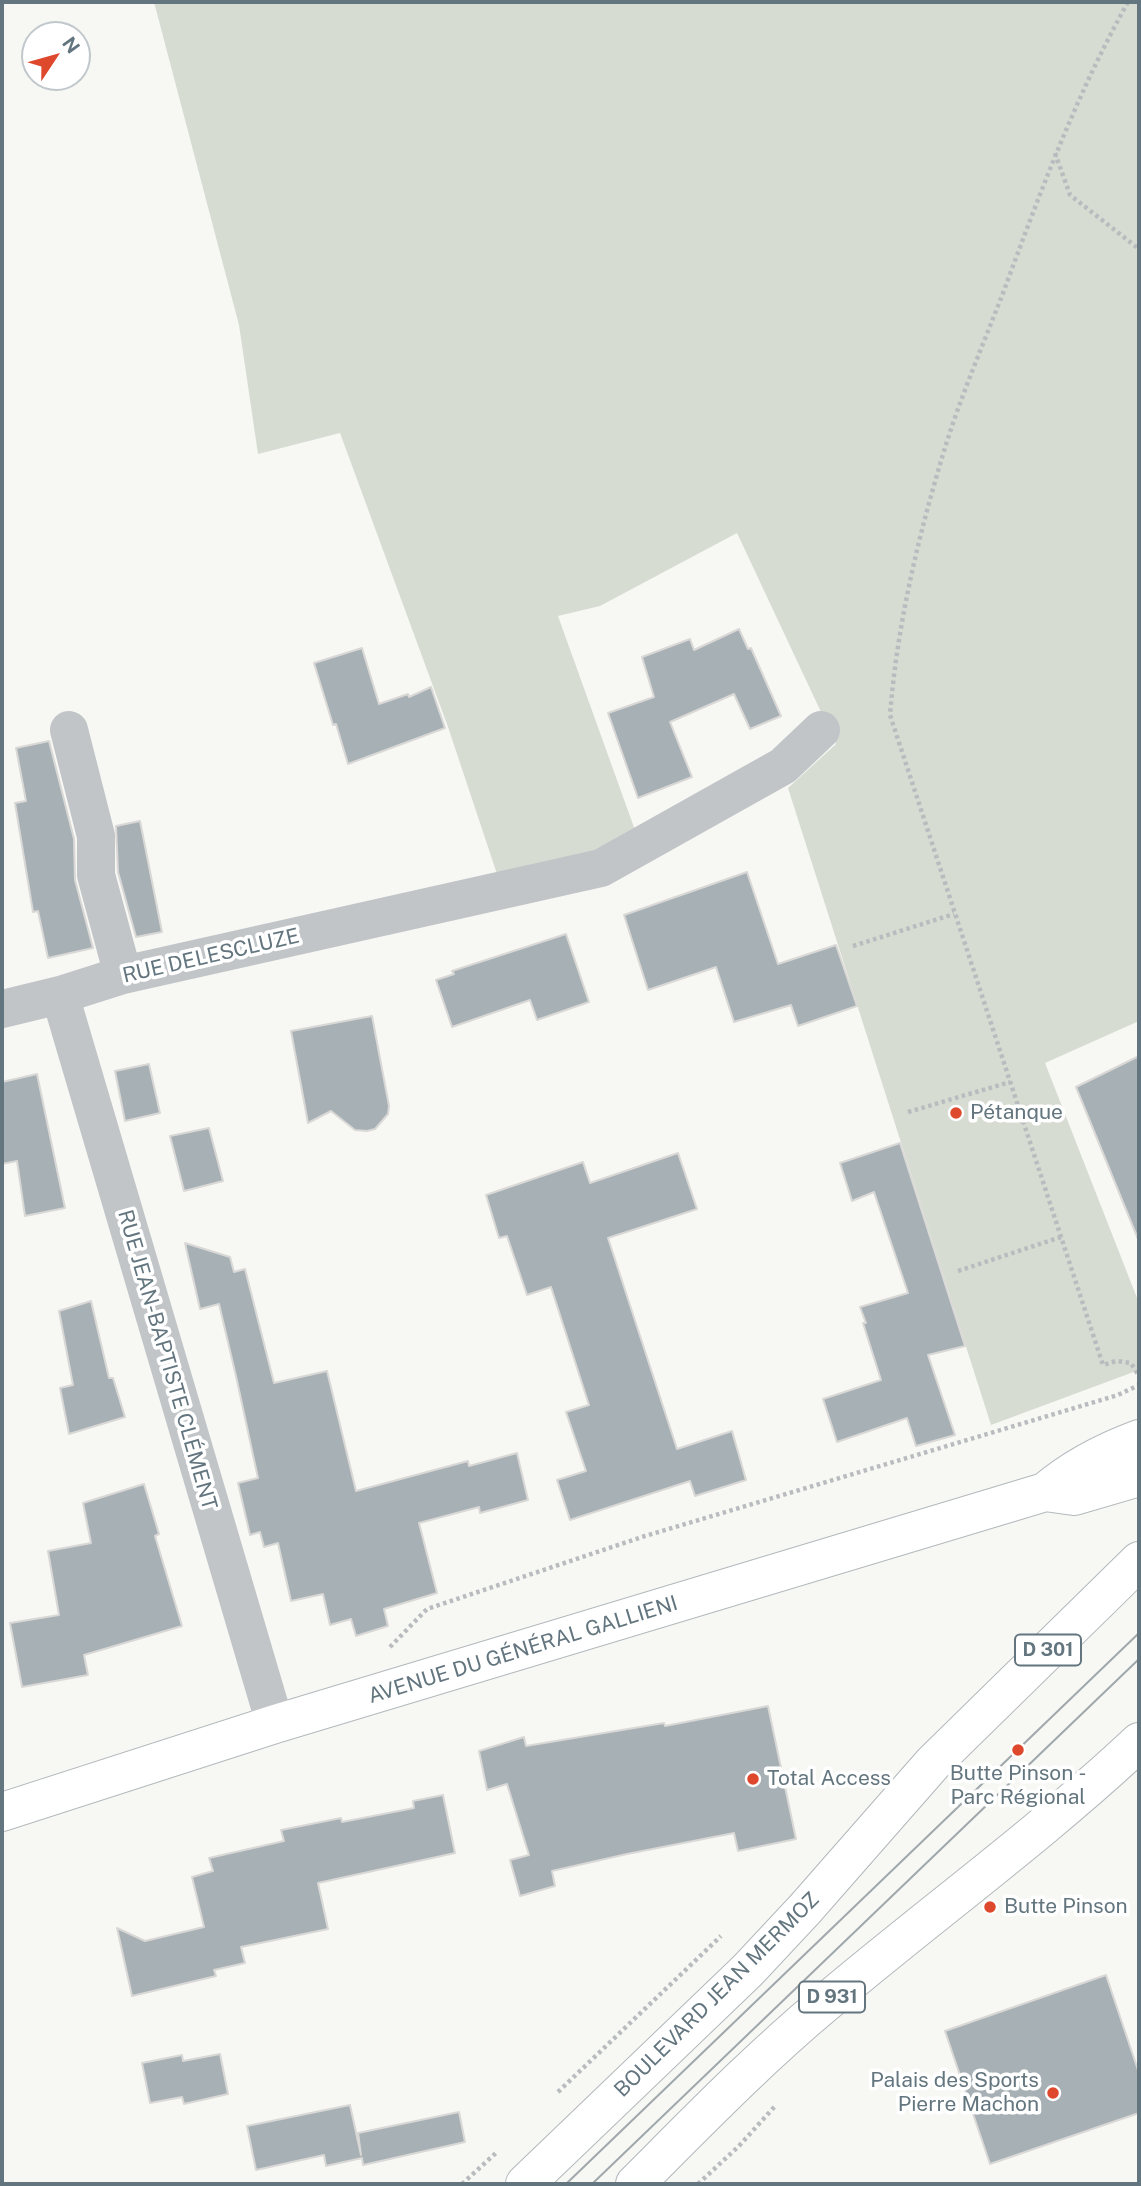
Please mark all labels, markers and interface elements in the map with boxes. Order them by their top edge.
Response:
north arrow [21,21,91,91]
text: N [58,32,85,57]
street label: RUE DELESCLUZE [120,923,302,989]
place label: Pétanque [970,1100,1063,1126]
marker: Pétanque [948,1105,964,1121]
street label: RUE JEAN-BAPTISTE CLÉMENT [112,1207,222,1513]
street label: AVENUE DU GÉNÉRAL GALLIENI [365,1591,681,1709]
road number: D 301 [1015,1634,1081,1666]
marker: Butte Pinson - Parc Régional [1010,1742,1026,1758]
place label: Butte Pinson - Parc Régional [950,1761,1086,1811]
place label: Total Access [767,1766,891,1792]
marker: Total Access [745,1771,761,1787]
street label: BOULEVARD JEAN MERMOZ [609,1887,825,2103]
place label: Butte Pinson [1004,1894,1128,1920]
marker: Butte Pinson [982,1899,998,1915]
road number: D 931 [799,1982,865,2012]
place label: Palais des Sports Pierre Machon [870,2068,1039,2118]
marker: Palais des Sports Pierre Machon [1045,2085,1061,2101]

